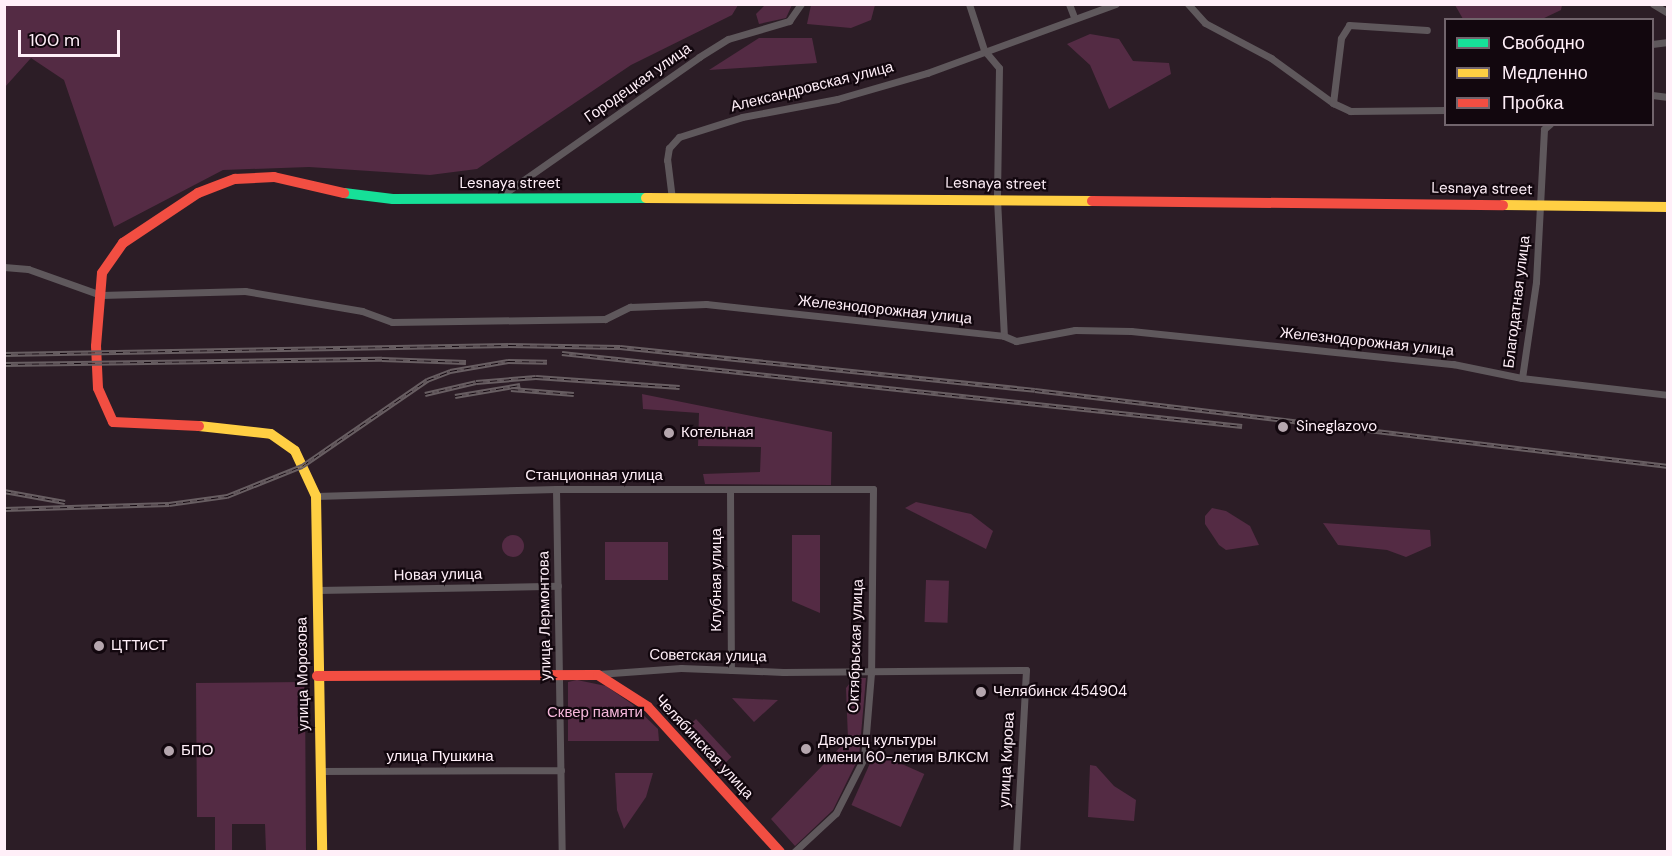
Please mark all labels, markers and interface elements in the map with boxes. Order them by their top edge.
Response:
scale bar [21,18,123,56]
legend [1444,18,1654,126]
text: 100 m [29,28,80,52]
text: Свободно [1502,31,1585,55]
street label: Городецкая улица [581,39,695,127]
street label: Александровская улица [729,58,895,116]
text: Медленно [1502,61,1588,85]
text: Пробка [1502,91,1564,115]
street label: Lesnaya street [945,174,1047,194]
street label: Lesnaya street [459,175,561,193]
street label: Lesnaya street [1431,179,1533,199]
street label: Благодатная улица [1500,235,1534,369]
street label: Железнодорожная улица [797,292,973,328]
street label: Железнодорожная улица [1279,324,1455,360]
marker: Sineglazovo [1274,418,1292,436]
place label: Sineglazovo [1296,418,1377,436]
place label: Котельная [681,424,754,442]
marker: Котельная [662,426,676,440]
street label: Станционная улица [525,467,663,485]
street label: Клубная улица [708,528,726,632]
street label: улица Лермонтова [535,551,555,681]
street label: Новая улица [394,565,482,585]
street label: Октябрьская улица [845,579,867,713]
street label: улица Морозова [293,617,313,731]
place label: ЦТТиСТ [111,637,168,655]
marker: ЦТТиСТ [92,639,106,653]
street label: Советская улица [649,646,767,666]
place label: Челябинск 454904 [993,683,1127,701]
marker: Челябинск 454904 [974,685,988,699]
street label: Челябинская улица [651,691,757,803]
park label: Сквер памяти [547,704,643,722]
street label: улица Кирова [996,712,1018,808]
place label: Дворец культуры имени 60-летия ВЛКСМ [818,731,989,766]
place label: БПО [181,742,213,760]
marker: Дворец культуры имени 60-летия ВЛКСМ [799,742,813,756]
marker: БПО [162,744,176,758]
street label: улица Пушкина [386,748,494,766]

